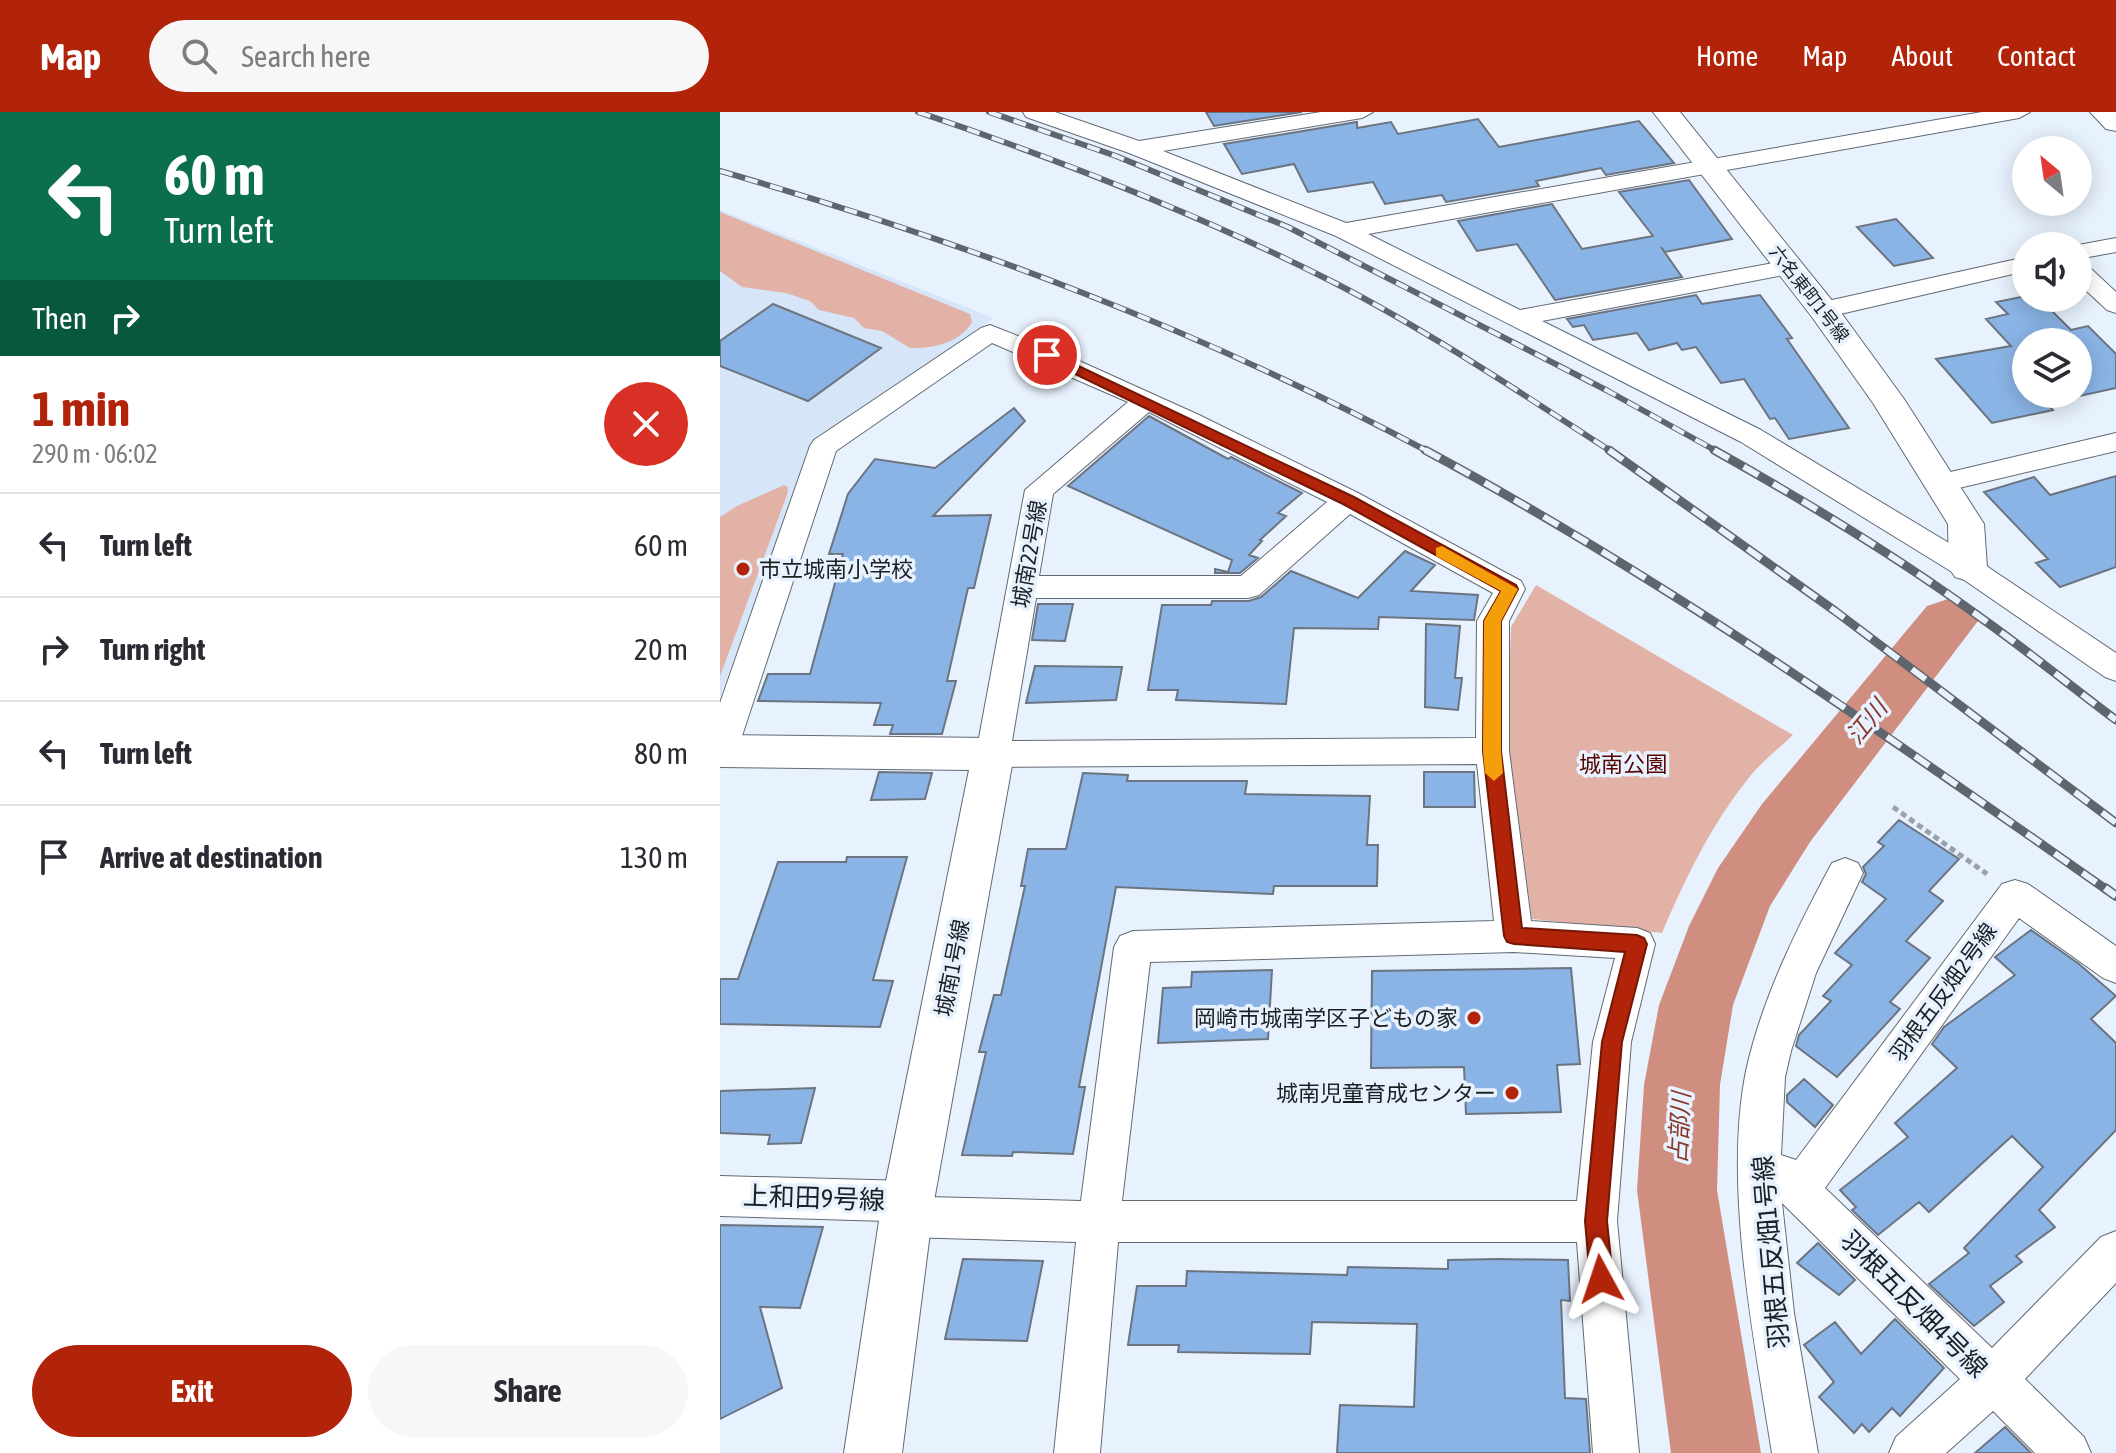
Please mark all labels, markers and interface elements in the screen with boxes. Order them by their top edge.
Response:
search box [149,20,709,92]
icon: search [177,34,221,78]
text: Map [40,35,101,78]
text: Search here [241,39,371,73]
text: Home [1696,40,1758,72]
text: Map [1802,40,1847,72]
text: About [1891,40,1953,72]
text: Contact [1997,40,2076,72]
north arrow [2012,136,2092,216]
map controls [2012,136,2092,408]
text: 60 m [164,143,265,207]
icon: left [32,144,136,248]
text: Turn left [164,209,274,251]
button: sound [2012,232,2092,312]
street label: 六名東町1号線 [1765,241,1854,346]
icon: right [103,296,147,340]
text: Then [32,301,87,335]
pin [1013,321,1081,389]
button: layers [2012,328,2092,408]
icon: arrive [1025,333,1069,377]
text: 1 min [32,381,130,436]
button: close [604,382,688,466]
text: 290 m · 06:02 [32,439,158,469]
street label: 城南22号線 [1007,498,1051,610]
icon: left [32,523,76,567]
text: Turn left [100,528,192,562]
text: 60 m [634,528,688,562]
place label: 市立城南小学校 [759,556,913,582]
marker: 市立城南小学校 [734,560,752,578]
icon: right [32,627,76,671]
text: Turn right [100,632,206,666]
text: 20 m [634,632,688,666]
water label: 江川 [1841,692,1894,749]
icon: left [32,731,76,775]
text: Turn left [100,736,192,770]
text: 80 m [634,736,688,770]
park label: 城南公園 [1579,751,1667,777]
icon: arrive [32,835,76,879]
text: Arrive at destination [100,840,322,874]
text: 130 m [620,840,688,874]
street label: 城南1号線 [930,917,974,1019]
street label: 羽根五反畑2号線 [1884,918,2002,1066]
place label: 岡崎市城南学区子どもの家 [1194,1005,1458,1031]
marker: 岡崎市城南学区子どもの家 [1465,1009,1483,1027]
place label: 城南児童育成センター [1276,1080,1496,1106]
marker: 城南児童育成センター [1503,1084,1521,1102]
water label: 占部川 [1664,1088,1695,1165]
street label: 羽根五反畑1号線 [1748,1154,1794,1350]
street label: 上和田9号線 [742,1181,886,1215]
street label: 羽根五反畑4号線 [1835,1225,1993,1383]
position arrow [1559,1237,1643,1321]
button: Exit [32,1345,352,1437]
button: Share [368,1345,688,1437]

